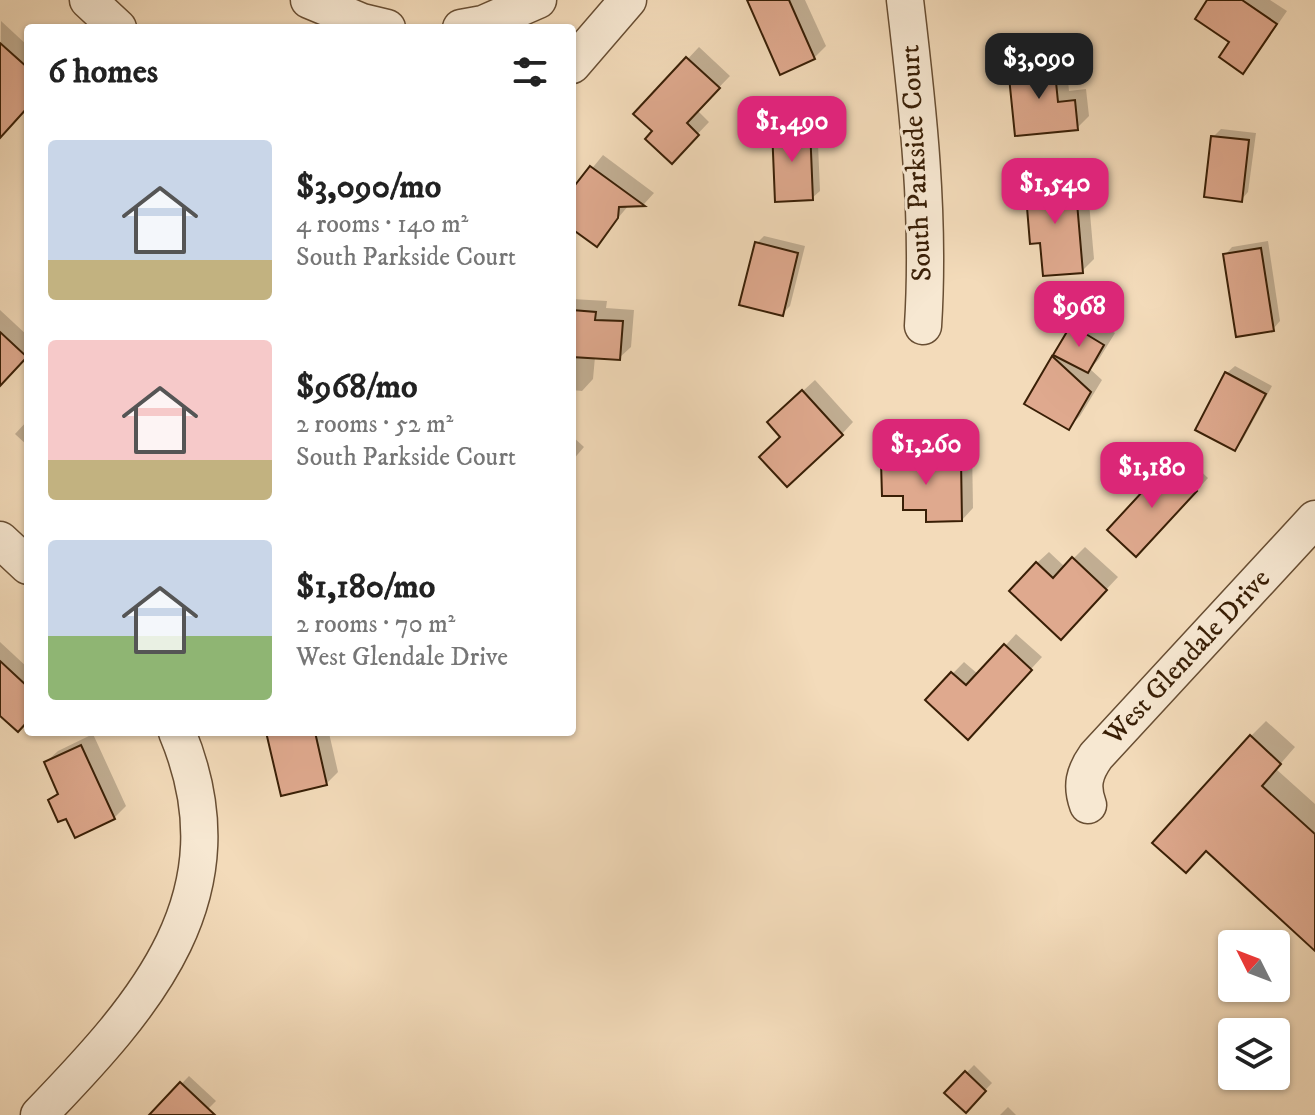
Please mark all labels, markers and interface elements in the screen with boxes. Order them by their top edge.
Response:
pin: $3,090 [974,33,1104,101]
text: $3,090 [1003,42,1075,75]
street label: South Parkside Court [892,44,940,282]
icon: filters [508,50,552,94]
text: 6 homes [48,51,158,93]
pin: $1,490 [727,96,857,164]
text: $1,490 [755,105,829,138]
pin: $1,540 [990,158,1120,226]
text: $3,090/mo [296,166,441,208]
text: $1,540 [1020,167,1090,200]
icon: home [112,172,208,268]
text: 4 rooms · 140 m² [296,208,468,241]
text: South Parkside Court [296,241,516,274]
pin: $968 [1032,281,1126,349]
text: $968 [1052,290,1106,323]
text: $968/mo [296,366,417,408]
icon: home [112,372,208,468]
text: 2 rooms · 52 m² [296,408,453,441]
pin: $1,260 [861,419,991,487]
text: $1,260 [890,428,962,461]
text: South Parkside Court [296,441,516,474]
pin: $1,180 [1087,442,1217,510]
text: $1,180 [1118,451,1186,484]
street label: West Glendale Drive [1096,562,1278,753]
text: $1,180/mo [296,566,435,608]
icon: home [112,572,208,668]
text: 2 rooms · 70 m² [296,608,455,641]
text: West Glendale Drive [296,641,508,674]
north arrow [1218,930,1290,1002]
map controls [1218,930,1290,1090]
button: layers [1218,1018,1290,1090]

